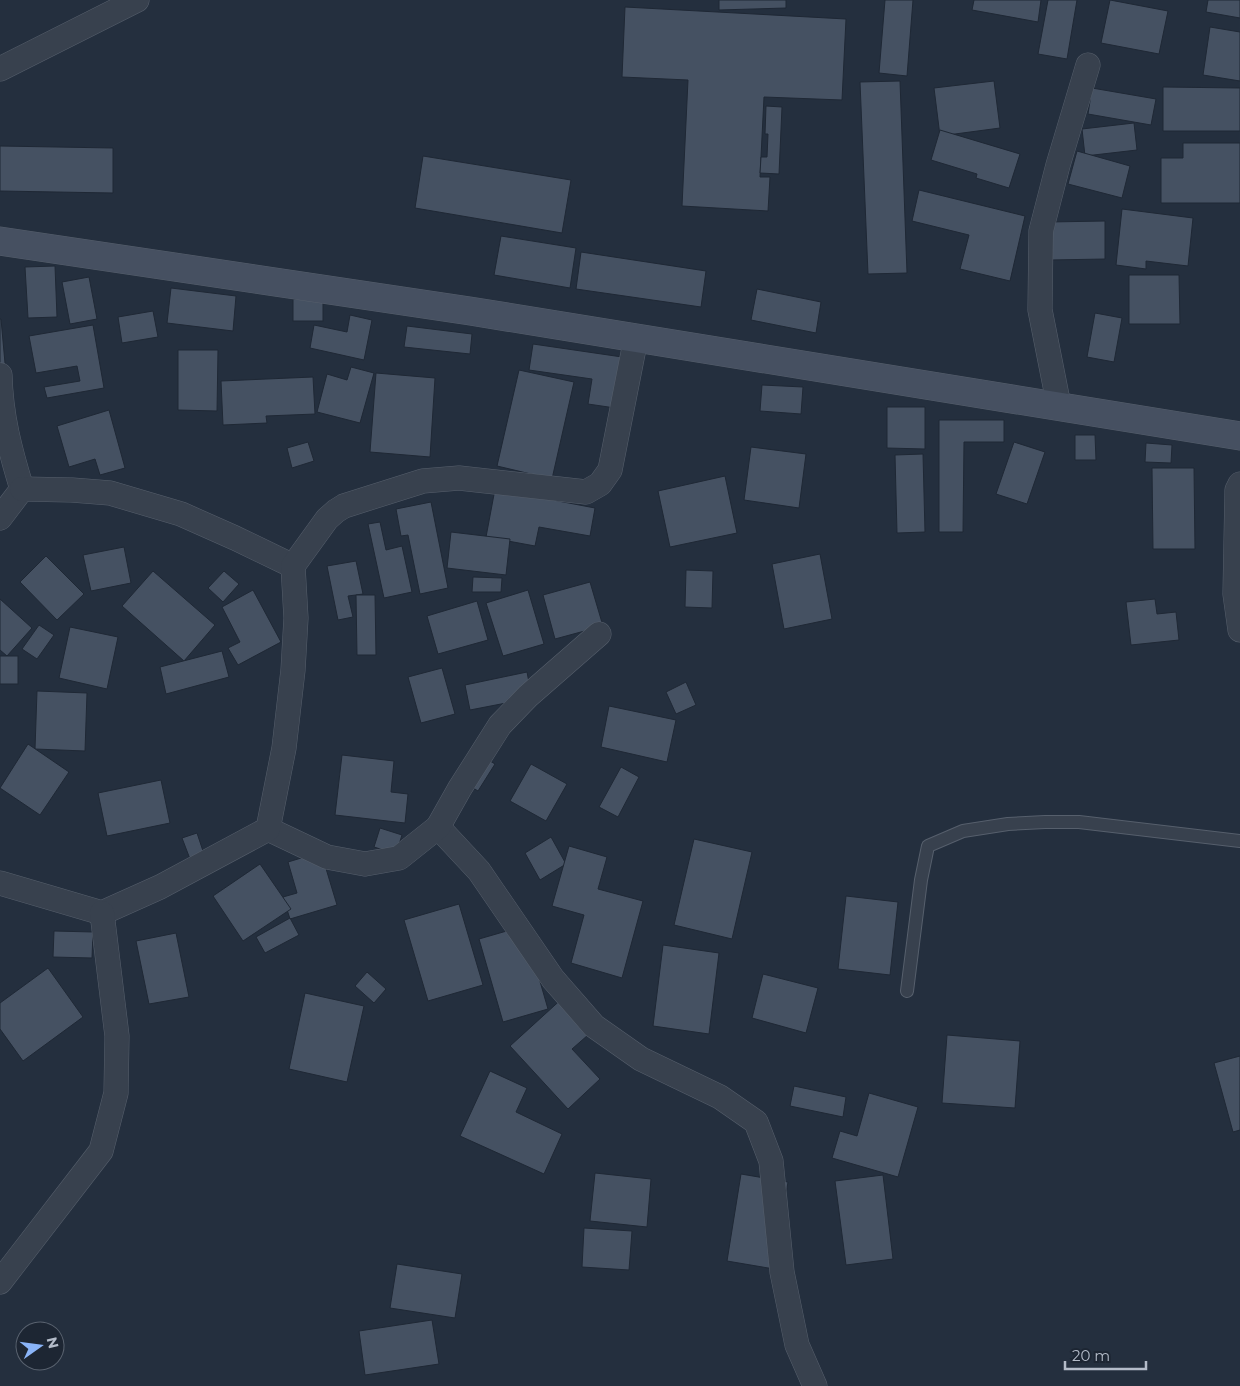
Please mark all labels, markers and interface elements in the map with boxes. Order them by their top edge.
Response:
north arrow [15,1321,65,1371]
text: N [43,1335,63,1351]
scale bar [1065,1338,1146,1370]
text: 20 m [1072,1346,1110,1365]

